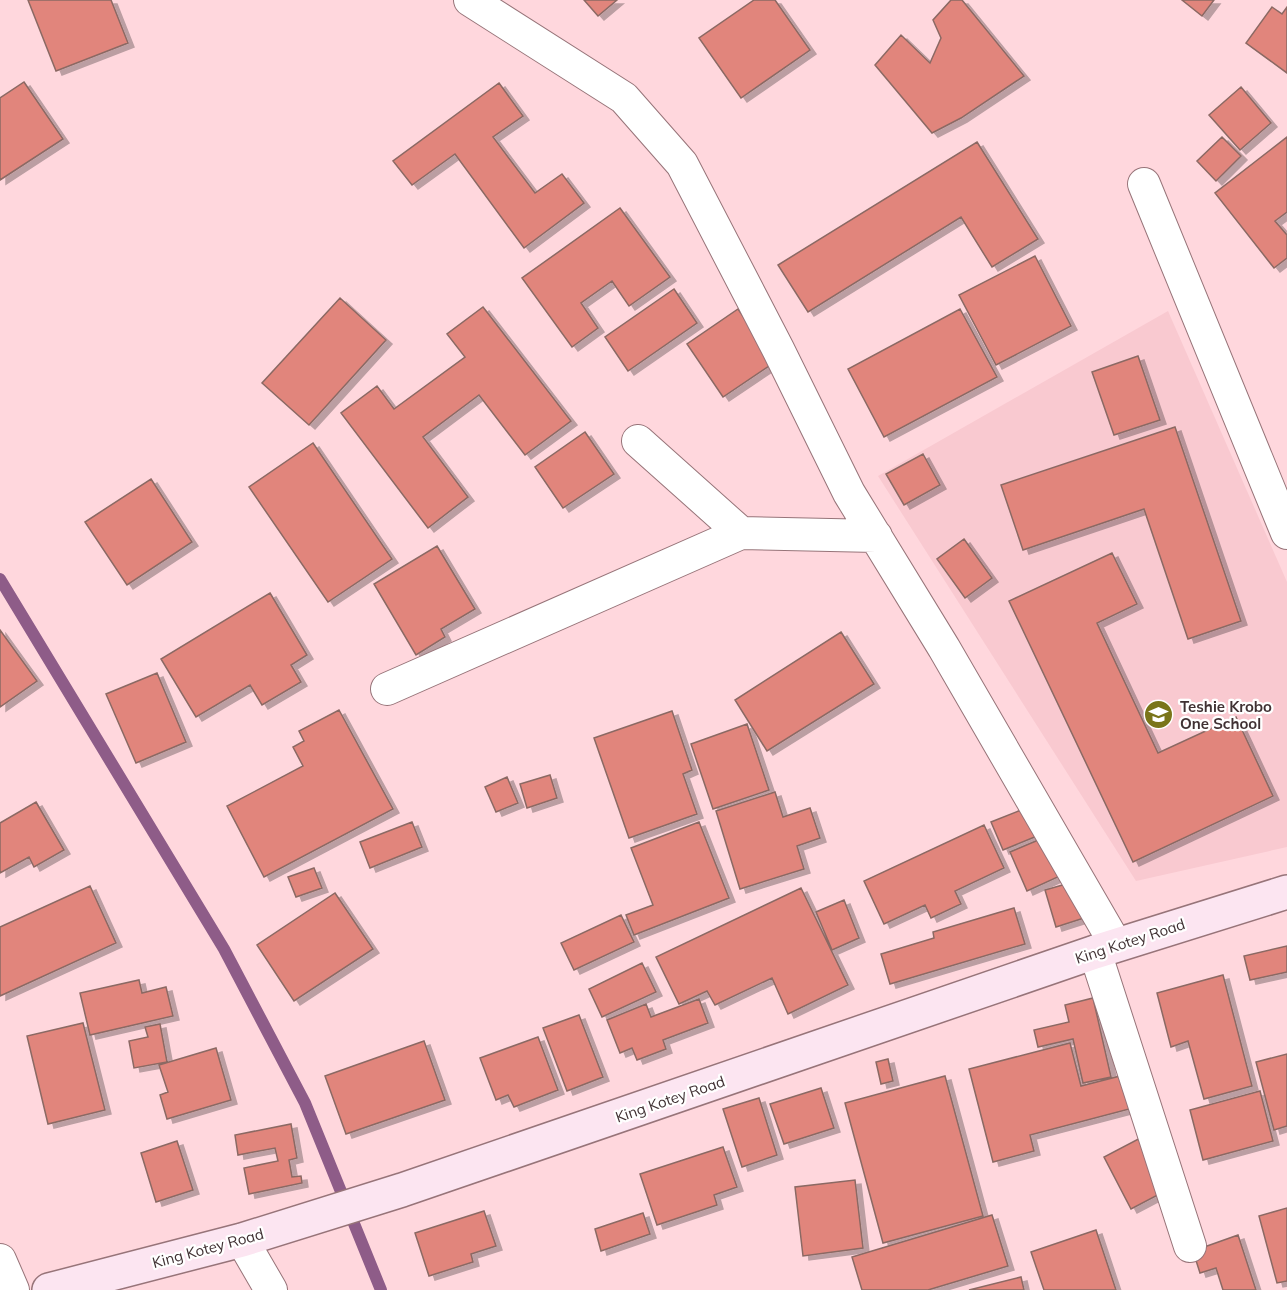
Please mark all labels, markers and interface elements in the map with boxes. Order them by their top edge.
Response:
place label: Teshie Krobo One School [1180,697,1272,733]
school or university icon: Teshie Krobo One School [1143,699,1175,731]
street label: King Kotey Road [1073,914,1187,968]
street label: King Kotey Road [613,1071,727,1127]
street label: King Kotey Road [150,1224,266,1272]

